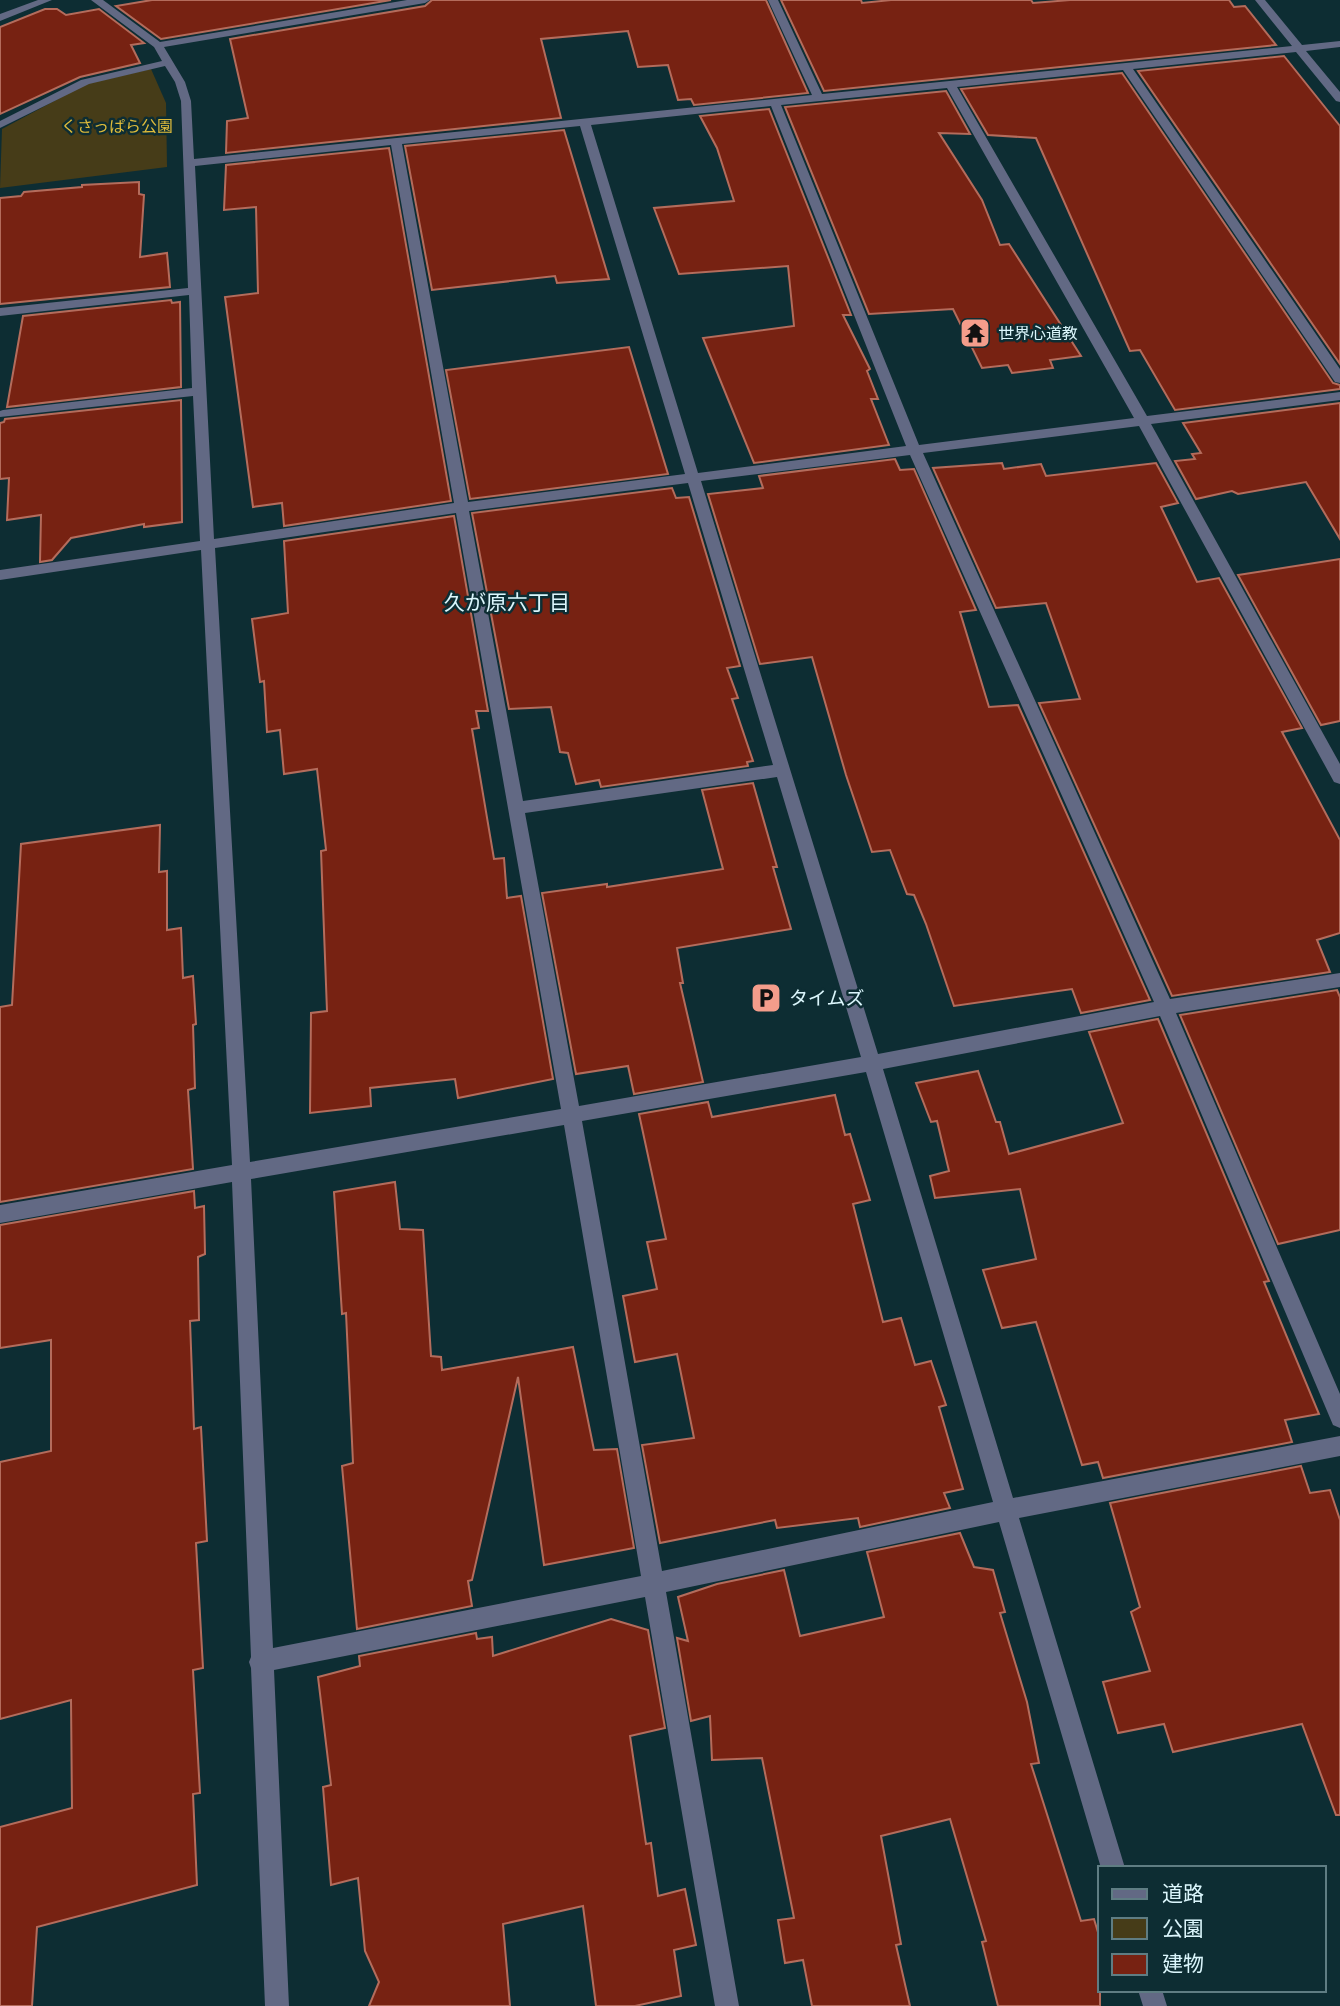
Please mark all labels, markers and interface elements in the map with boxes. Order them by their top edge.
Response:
park label: くさっぱら公園 [61,117,173,136]
temple icon: 世界心道教 [958,316,992,350]
place label: 世界心道教 [998,324,1078,343]
district label: 久が原六丁目 [444,590,570,615]
parking icon: タイムズ [749,981,783,1015]
place label: タイムズ [789,987,865,1010]
legend [1098,1866,1326,1992]
text: 道路 [1162,1881,1204,1906]
text: 公園 [1162,1916,1204,1941]
text: 建物 [1162,1951,1204,1976]

